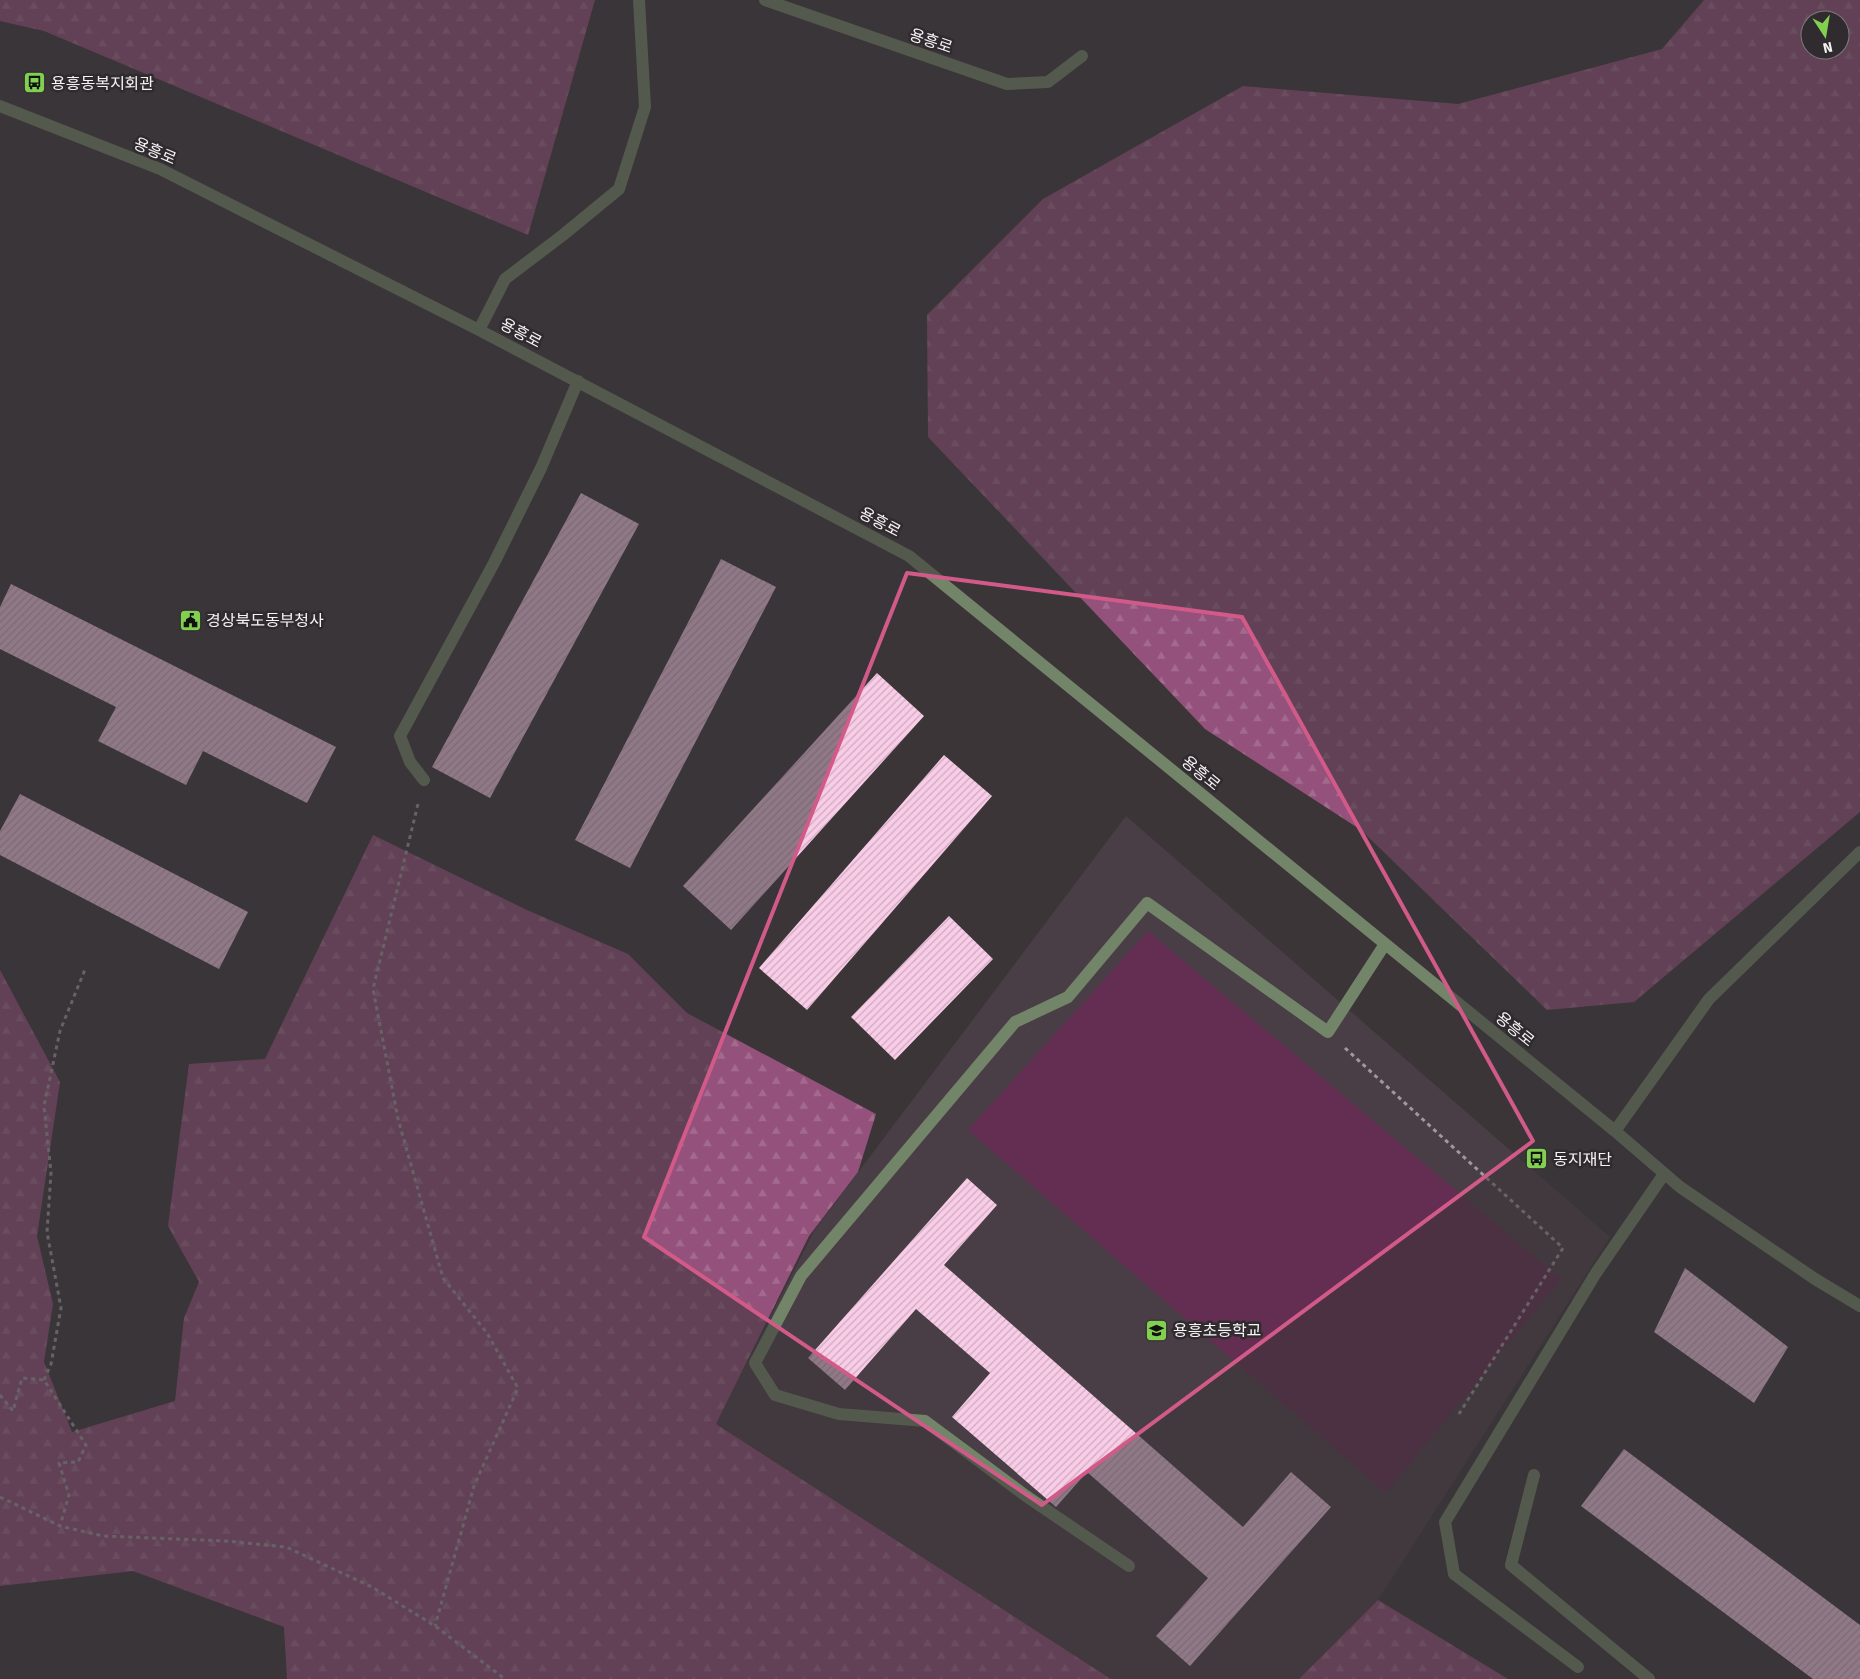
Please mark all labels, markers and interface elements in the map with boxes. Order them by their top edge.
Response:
north arrow [1800,10,1850,60]
street label: 용흥로 [907,25,955,57]
text: N [1821,38,1834,57]
bus stop icon: 용흥동복지회관 [23,71,47,95]
place label: 용흥동복지회관 [51,74,154,93]
street label: 용흥로 [131,134,179,168]
street label: 용흥로 [497,314,545,352]
street label: 용흥로 [856,503,904,541]
public building icon: 경상북도동부청사 [178,608,202,632]
place label: 경상북도동부청사 [206,611,324,630]
street label: 용흥로 [1178,752,1224,794]
street label: 용흥로 [1492,1008,1538,1050]
bus stop icon: 동지재단 [1525,1147,1549,1171]
place label: 동지재단 [1553,1150,1612,1169]
school or university icon: 용흥초등학교 [1145,1318,1169,1342]
place label: 용흥초등학교 [1173,1321,1261,1340]

